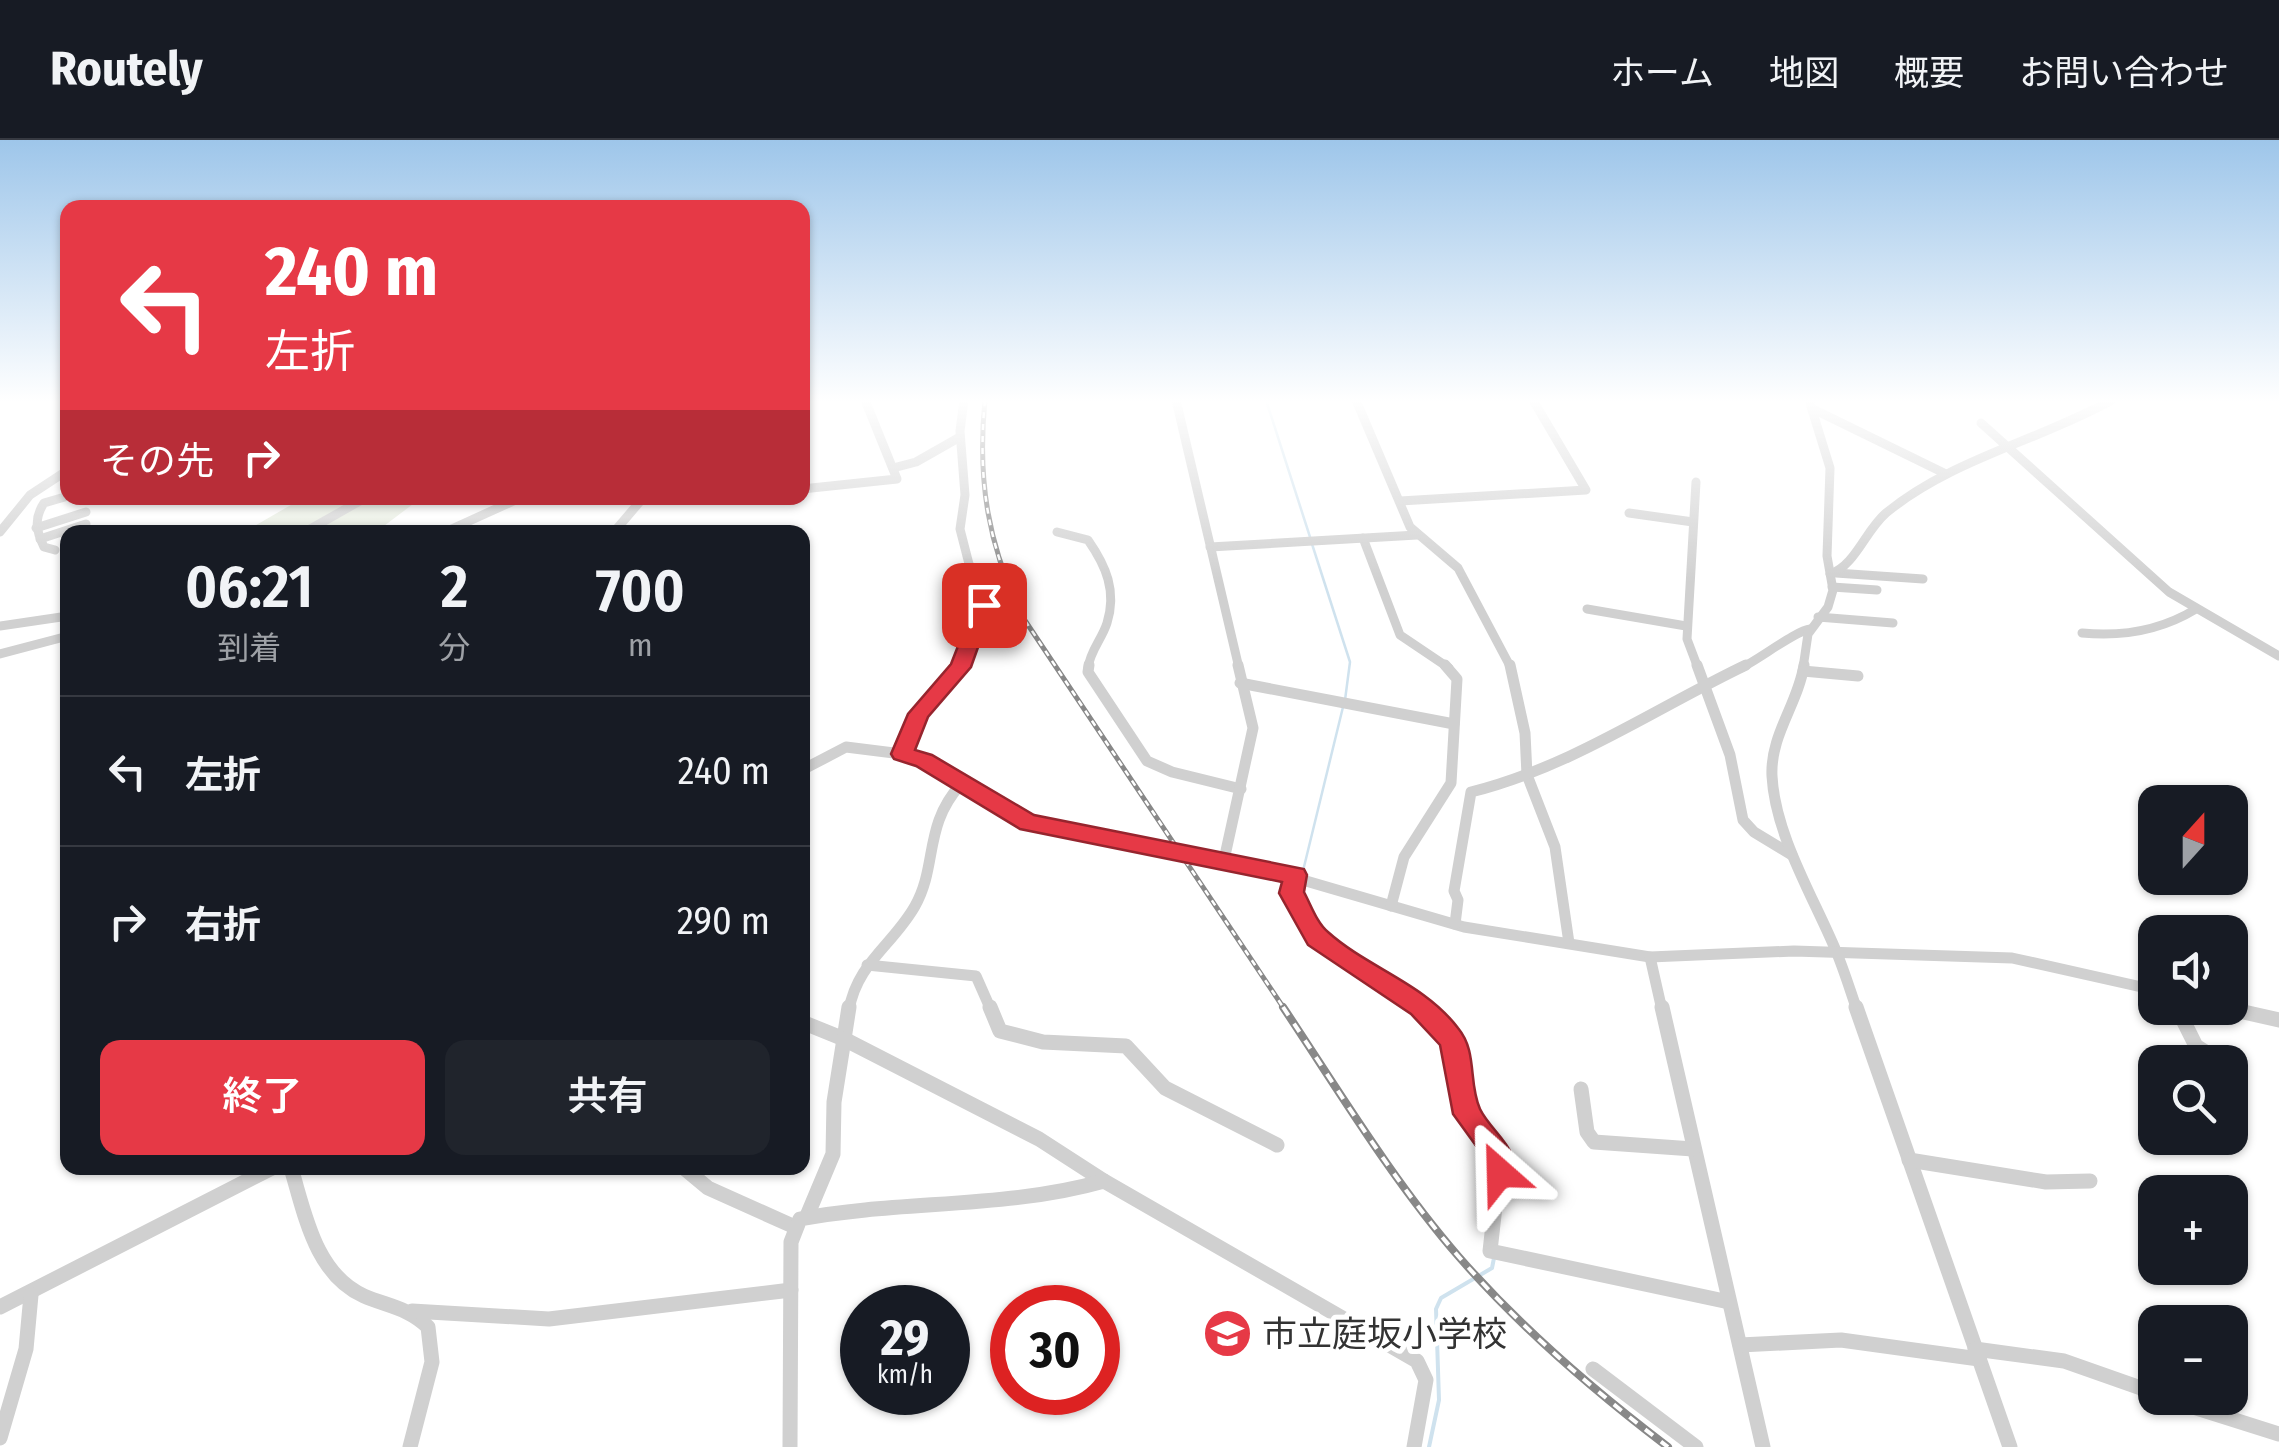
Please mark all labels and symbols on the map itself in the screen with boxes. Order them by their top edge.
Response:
pin [942,563,1027,648]
north arrow [2138,785,2248,895]
position arrow [1448,1121,1552,1225]
speed limit sign: 30 [990,1285,1120,1415]
school or university icon: 市立庭坂小学校 [1201,1308,1253,1360]
place label: 市立庭坂小学校 [1262,1313,1507,1355]

